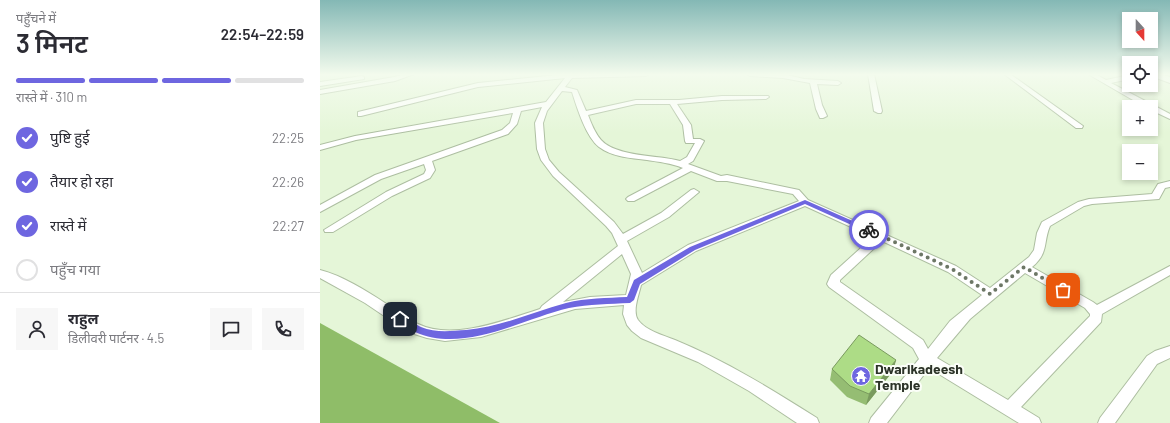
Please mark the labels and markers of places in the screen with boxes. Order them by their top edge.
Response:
pin [1046,273,1080,307]
pin [383,302,417,336]
place label: Dwarikadeesh Temple [875,360,963,393]
temple icon: Dwarikadeesh Temple [850,365,872,387]

